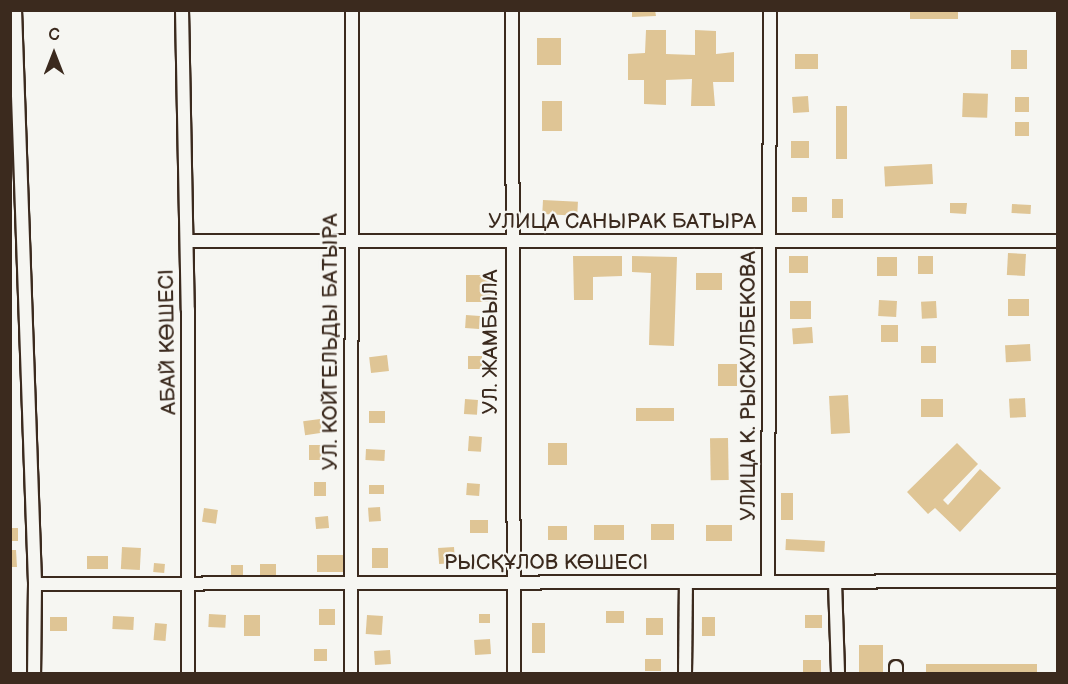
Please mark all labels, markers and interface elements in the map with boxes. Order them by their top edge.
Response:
north arrow [24,24,84,84]
text: С [48,26,60,45]
street label: УЛИЦА САНЫРАК БАТЫРА [488,209,756,235]
street label: УЛ. КОЙГЕЛЬДЫ БАТЫРА [318,214,344,470]
street label: УЛИЦА К. РЫСКУЛБЕКОВА [736,251,762,521]
street label: АБАЙ КӨШЕСІ [154,269,182,415]
street label: УЛ. ЖАМБЫЛА [478,269,504,415]
street label: РЫСҚҰЛОВ КӨШЕСІ [444,550,648,576]

